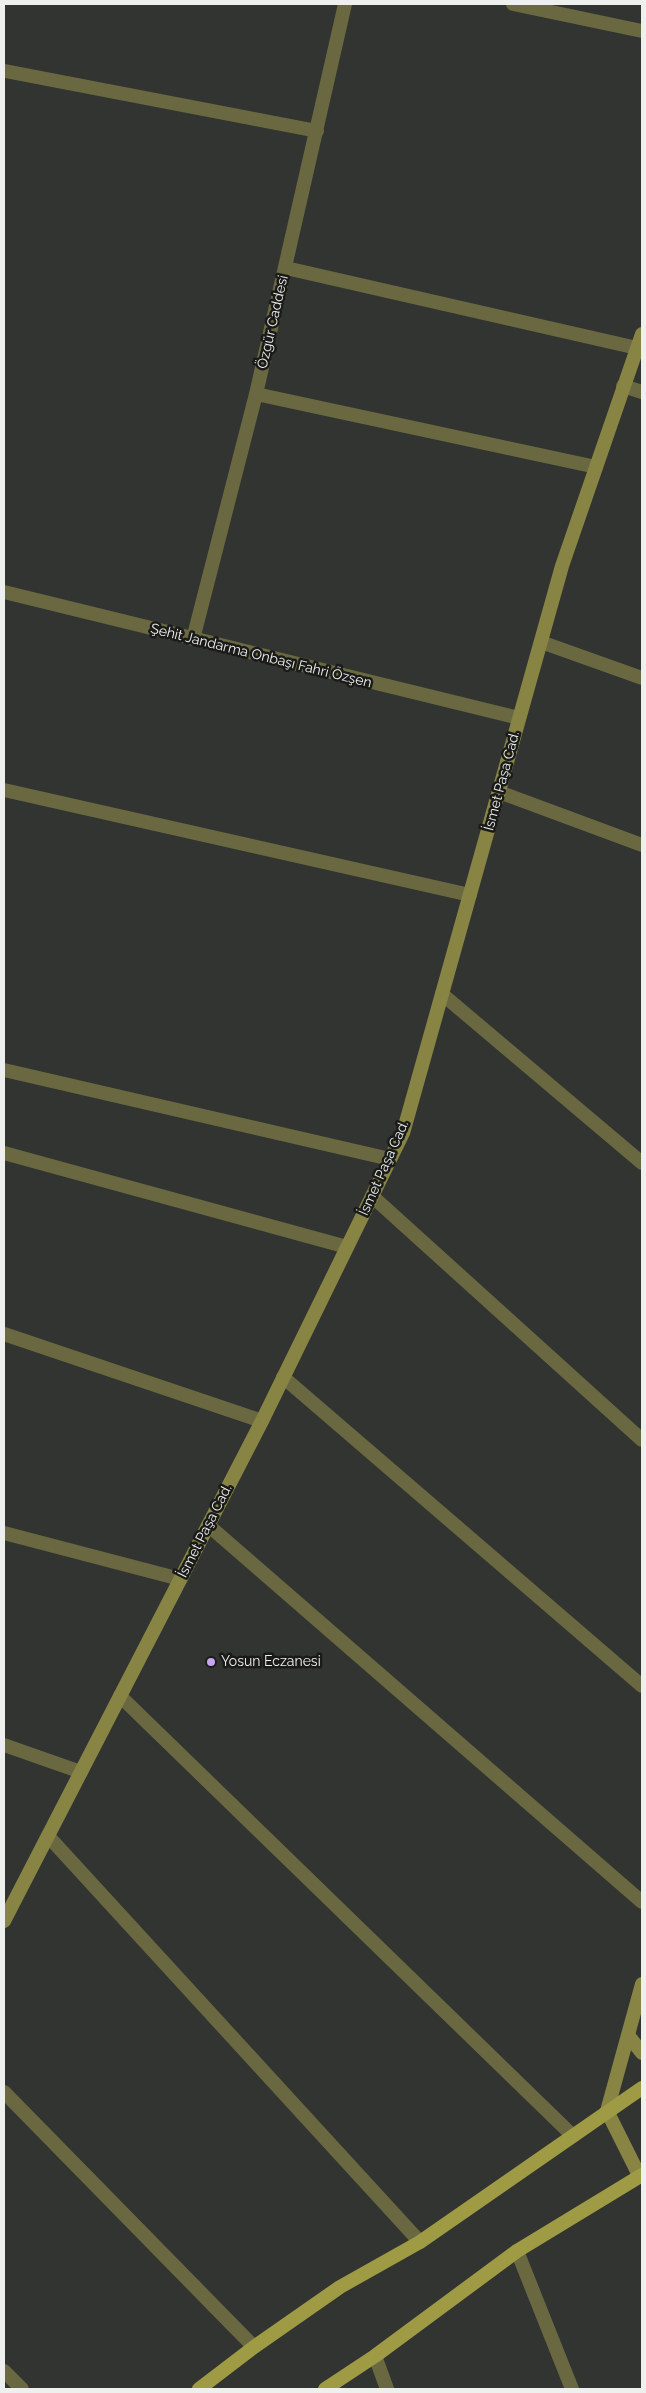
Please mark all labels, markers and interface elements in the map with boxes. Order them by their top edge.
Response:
street label: Özgür Caddesi [254,274,292,370]
street label: Şehit Jandarma Onbaşı Fahri Özşen [149,620,373,692]
street label: İsmet Paşa Cad. [481,729,523,833]
street label: İsmet Paşa Cad. [356,1118,412,1218]
street label: İsmet Paşa Cad. [174,1482,236,1580]
place label: Yosun Eczanesi [221,1654,321,1670]
marker: Yosun Eczanesi [205,1656,217,1668]

